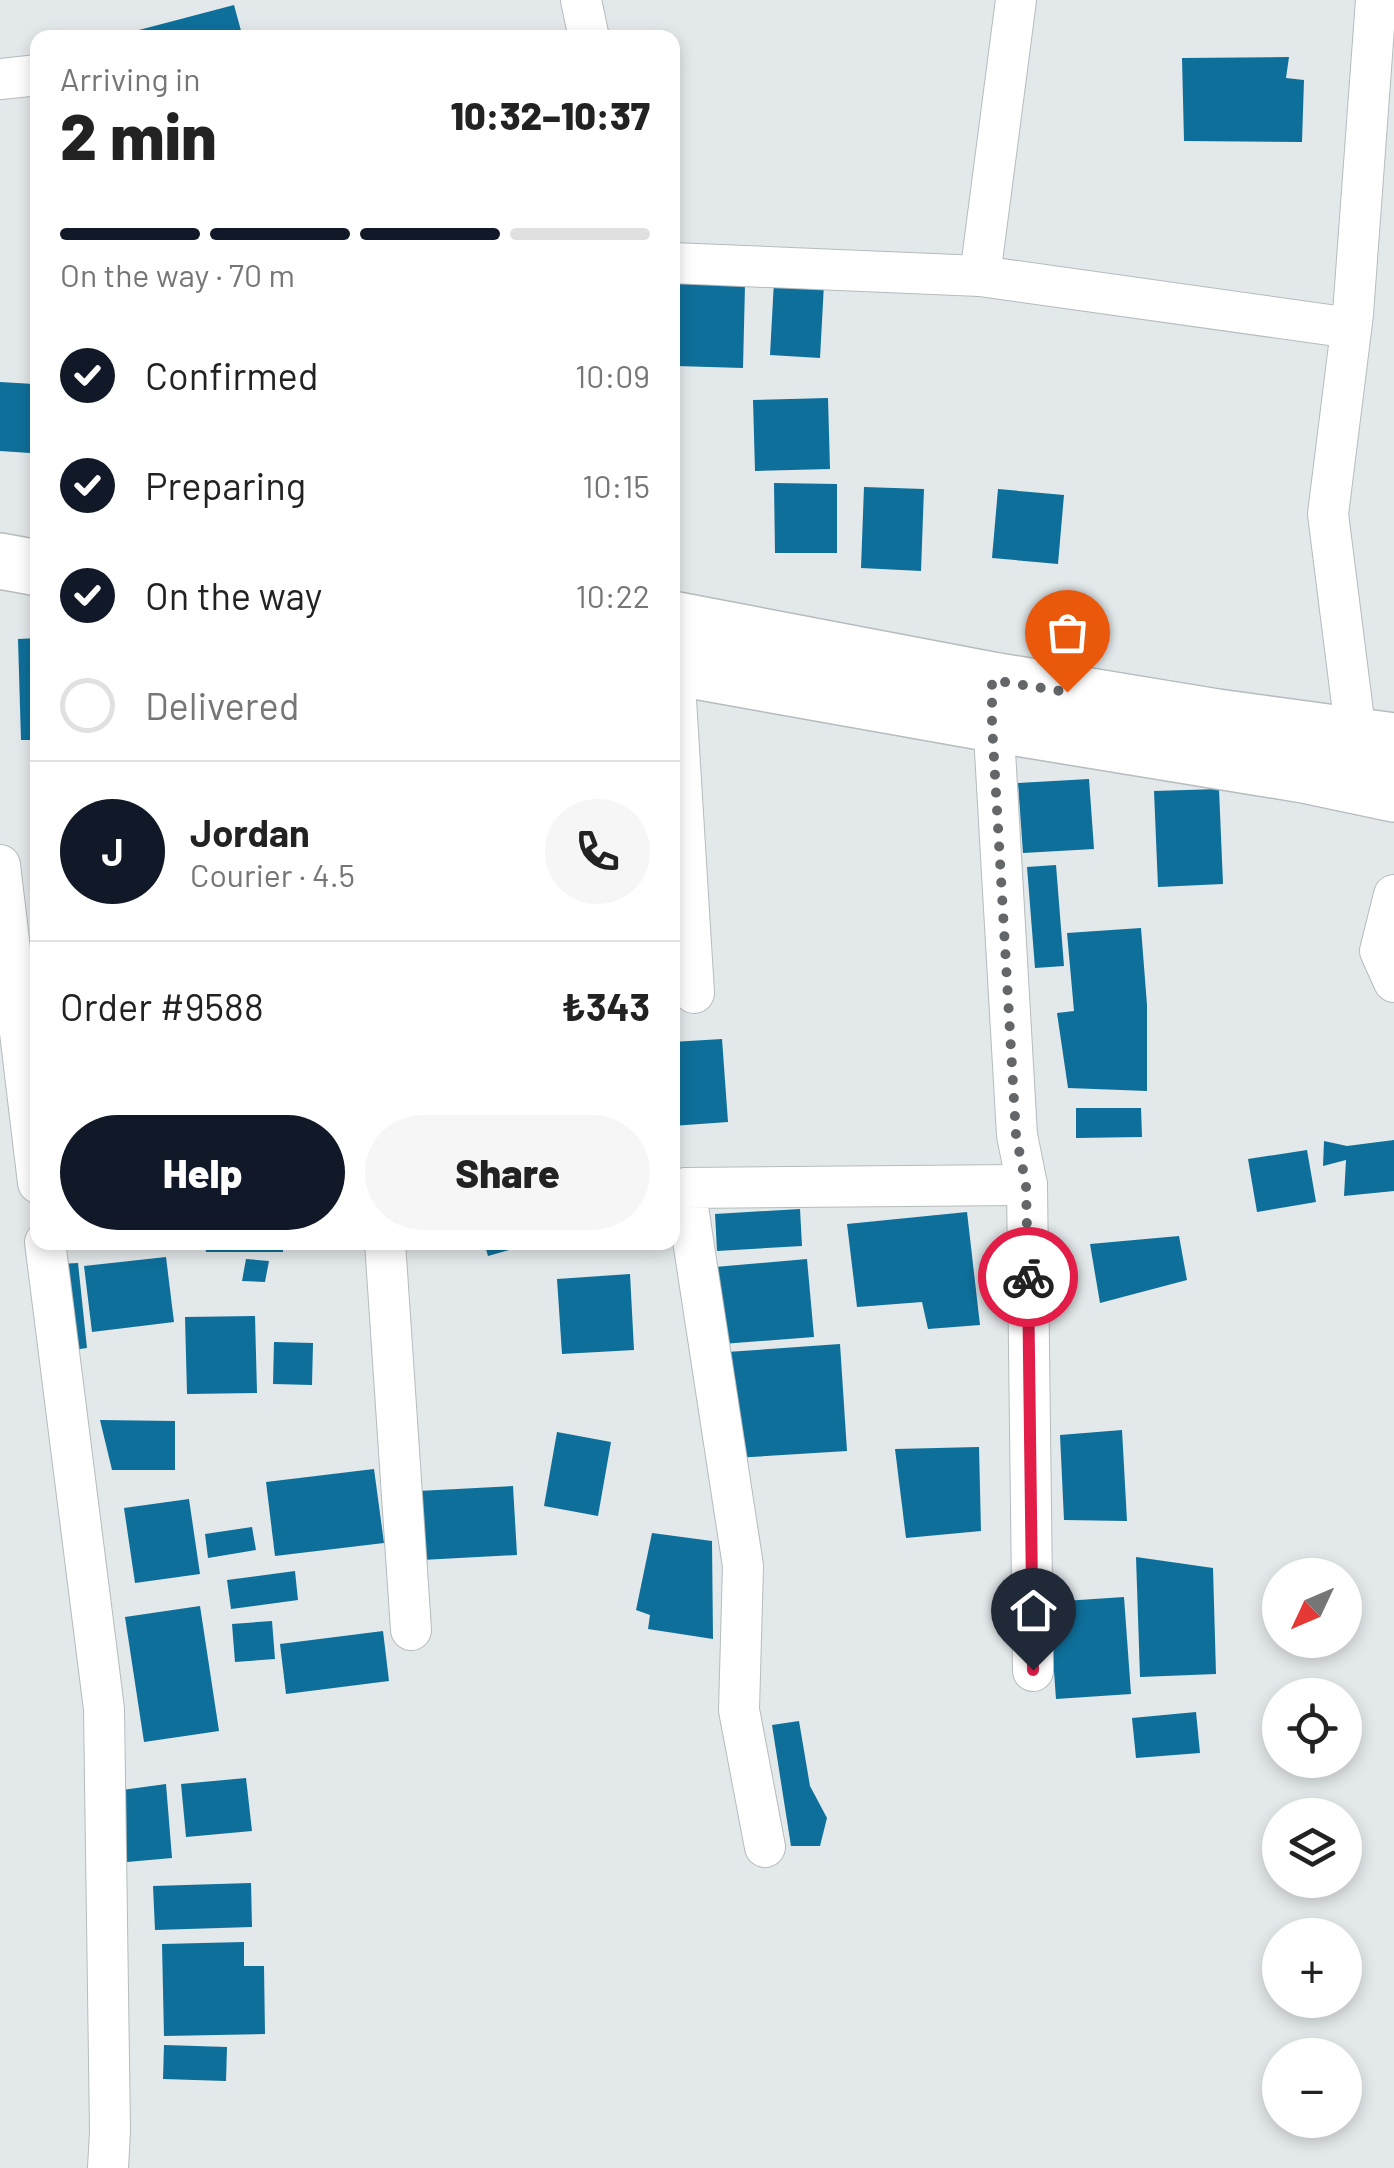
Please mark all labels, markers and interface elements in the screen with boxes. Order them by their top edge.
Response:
text: Arriving in [60,59,200,97]
text: 10:32–10:37 [450,92,650,138]
text: 2 min [60,95,217,173]
text: On the way · 70 m [60,255,295,293]
icon: check [60,348,115,403]
text: Confirmed [145,352,318,398]
text: 10:09 [575,356,650,394]
icon: check [60,458,115,513]
text: Preparing [145,462,306,508]
text: 10:15 [582,466,650,504]
icon: check [60,568,115,623]
text: On the way [145,572,322,618]
text: 10:22 [576,576,650,614]
pin [1025,590,1110,693]
icon: bag [1040,605,1095,660]
text: Delivered [145,682,299,728]
button: phone [545,799,650,904]
text: Jordan [190,809,310,855]
text: J [101,828,124,874]
text: Courier · 4.5 [190,855,355,893]
text: Order #9588 [60,983,264,1029]
text: ₺343 [561,983,650,1029]
button: Help [60,1115,345,1230]
button: Share [365,1115,650,1230]
courier [978,1227,1078,1327]
icon: bike [1001,1250,1056,1305]
north arrow [1262,1558,1362,1658]
map controls [1262,1558,1362,2138]
pin [991,1568,1076,1671]
icon: home [1006,1583,1061,1638]
button: locate [1262,1678,1362,1778]
button: layers [1262,1798,1362,1898]
button: + [1262,1918,1362,2018]
button: − [1262,2038,1362,2138]

